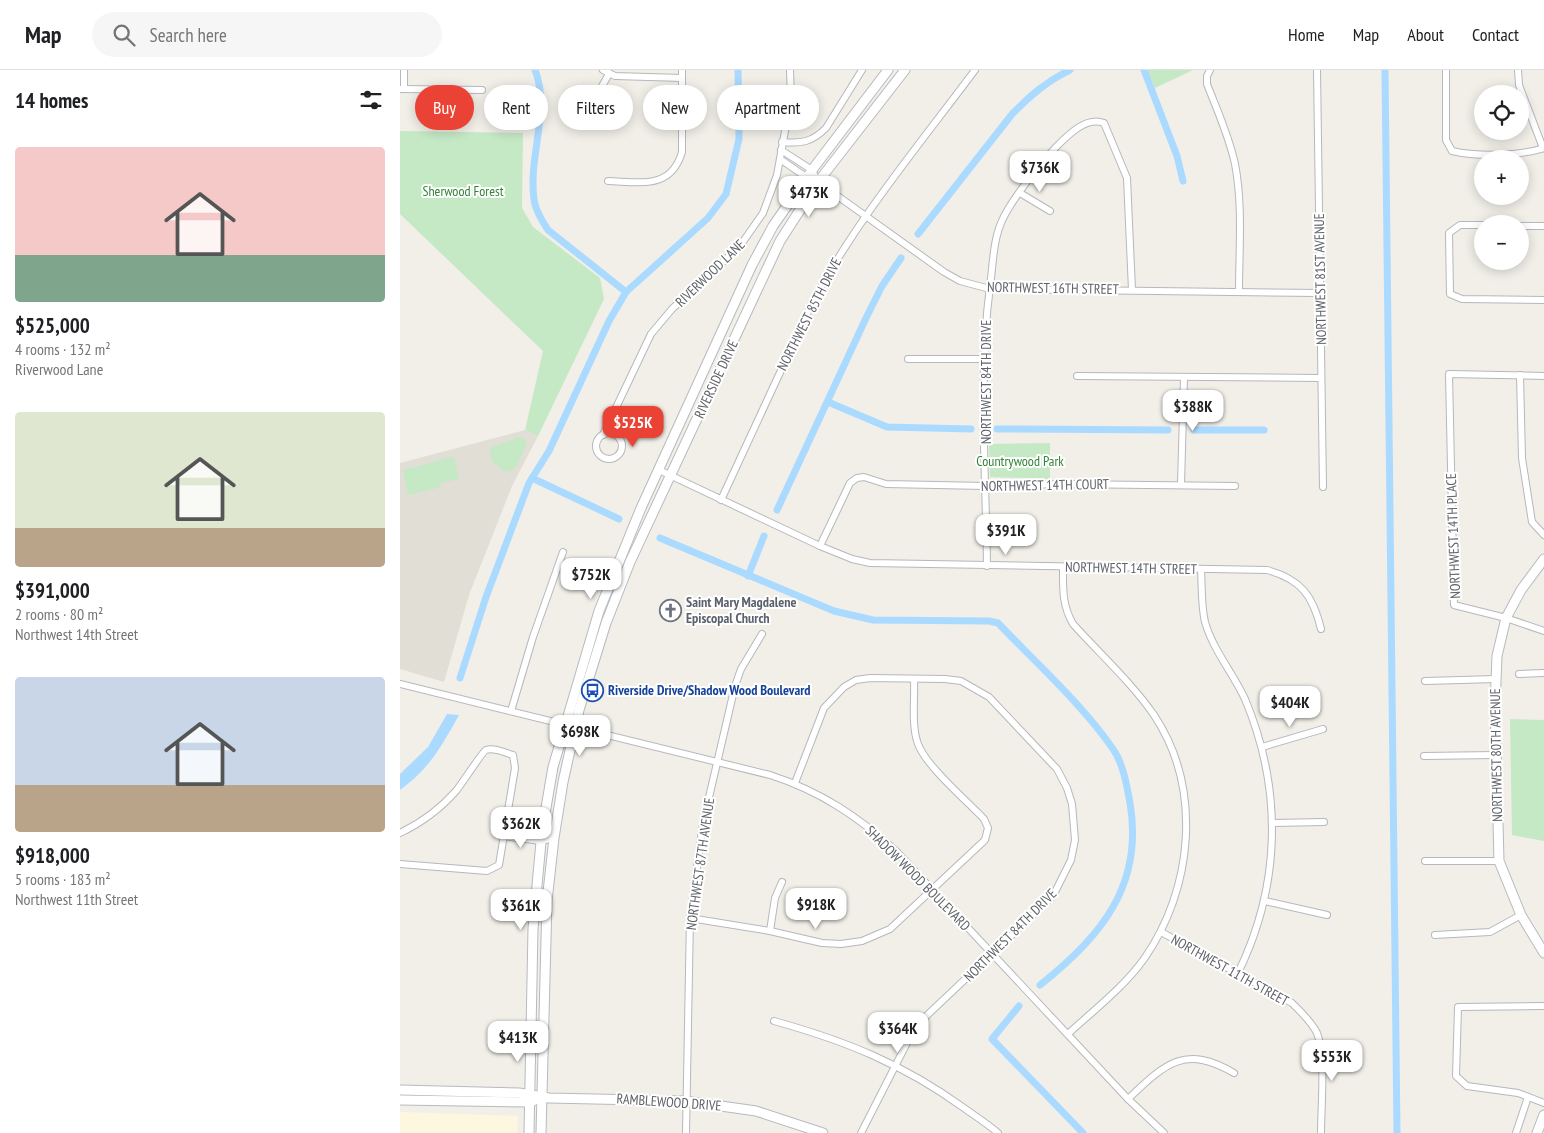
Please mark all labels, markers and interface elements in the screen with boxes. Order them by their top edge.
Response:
search box [92,12,442,57]
text: Map [25,19,62,50]
icon: search [110,21,138,49]
text: Search here [150,23,227,47]
text: Home [1288,23,1325,46]
text: Map [1353,23,1379,46]
text: About [1407,23,1444,46]
text: Contact [1472,23,1519,46]
chip: Buy [415,85,474,130]
chip: Rent [484,85,548,130]
chip: Filters [558,85,633,130]
chip: New [643,85,707,130]
chip: Apartment [717,85,819,130]
map controls [1474,85,1529,270]
button: locate [1474,85,1529,140]
icon: filters [357,86,385,114]
text: 14 homes [15,87,88,114]
pin: $736K [1005,150,1075,193]
button: + [1474,150,1529,205]
text: $736K [1021,157,1059,177]
pin: $473K [774,176,844,218]
icon: home [155,179,245,269]
park label: Sherwood Forest [422,182,504,200]
text: $473K [790,182,828,202]
street label: NORTHWEST 81ST AVENUE [1310,213,1330,345]
button: − [1474,215,1529,270]
street label: RIVERWOOD LANE [672,235,748,311]
street label: NORTHWEST 85TH DRIVE [773,254,845,374]
street label: NORTHWEST 16TH STREET [987,278,1120,298]
text: $525,000 [15,312,90,339]
street label: NORTHWEST 84TH DRIVE [977,320,995,444]
street label: RIVERSIDE DRIVE [690,337,742,421]
text: 4 rooms · 132 m² [15,339,111,359]
text: Riverwood Lane [15,359,103,379]
pin: $388K [1158,390,1228,432]
text: $388K [1174,396,1212,416]
pin: $525K [598,406,668,448]
text: $525K [614,412,652,432]
icon: home [155,444,245,534]
park label: Countrywood Park [976,452,1064,470]
street label: NORTHWEST 14TH PLACE [1442,473,1464,599]
street label: NORTHWEST 14TH COURT [981,475,1110,495]
pin: $391K [971,514,1041,556]
text: $391K [987,520,1025,540]
pin: $752K [556,558,626,600]
street label: NORTHWEST 14TH STREET [1065,558,1198,578]
text: $752K [572,564,610,584]
text: $391,000 [15,577,90,604]
place label: Saint Mary Magdalene Episcopal Church [686,593,797,627]
church icon: Saint Mary Magdalene Episcopal Church [658,598,682,622]
text: 2 rooms · 80 m² [15,604,103,624]
text: Northwest 14th Street [15,624,138,644]
bus stop icon: Riverside Drive/Shadow Wood Boulevard [580,678,604,702]
place label: Riverside Drive/Shadow Wood Boulevard [608,681,811,699]
pin: $404K [1255,686,1325,728]
street label: NORTHWEST 80TH AVENUE [1486,688,1506,822]
text: $404K [1271,692,1309,712]
icon: home [155,709,245,799]
pin: $698K [545,714,615,757]
text: $698K [561,721,599,741]
street label: NORTHWEST 87TH AVENUE [682,797,718,931]
pin: $362K [486,806,556,849]
text: $362K [502,813,540,833]
street label: SHADOW WOOD BOULEVARD [862,822,974,934]
text: $918,000 [15,842,90,869]
text: 5 rooms · 183 m² [15,869,111,889]
street label: NORTHWEST 84TH DRIVE [960,885,1060,985]
pin: $361K [486,888,556,931]
pin: $918K [781,888,851,930]
text: Northwest 11th Street [15,889,138,909]
text: $918K [797,894,835,914]
text: $361K [502,895,540,915]
street label: NORTHWEST 11TH STREET [1168,930,1293,1010]
pin: $364K [863,1012,933,1054]
text: $364K [879,1018,917,1038]
pin: $413K [483,1020,553,1063]
text: $413K [499,1027,537,1047]
pin: $553K [1297,1040,1367,1082]
text: $553K [1313,1046,1351,1066]
street label: RAMBLEWOOD DRIVE [616,1089,722,1115]

